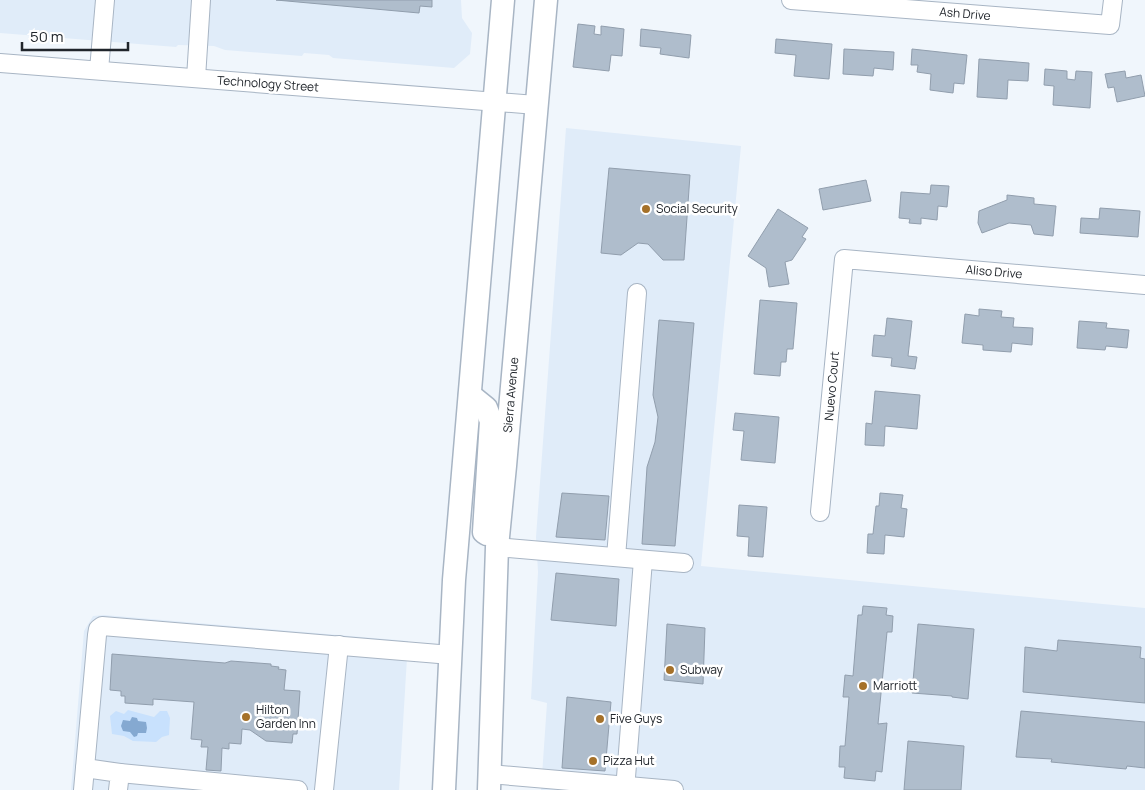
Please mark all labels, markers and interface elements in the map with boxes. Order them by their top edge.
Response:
street label: Ash Drive [939,3,991,24]
scale bar [22,20,129,52]
text: 50 m [30,26,64,47]
street label: Technology Street [216,71,320,96]
place label: Social Security [656,200,739,217]
marker: Social Security [640,203,652,215]
street label: Aliso Drive [965,261,1023,282]
street label: Nuevo Court [820,350,843,421]
street label: Sierra Avenue [499,356,522,433]
place label: Subway [680,661,724,678]
marker: Subway [664,664,676,676]
place label: Marriott [873,677,917,694]
marker: Marriott [857,680,869,692]
place label: Hilton Garden Inn [256,701,316,732]
place label: Five Guys [610,710,662,727]
marker: Hilton Garden Inn [240,711,252,723]
marker: Five Guys [594,713,606,725]
place label: Pizza Hut [603,752,655,769]
marker: Pizza Hut [587,755,599,767]

